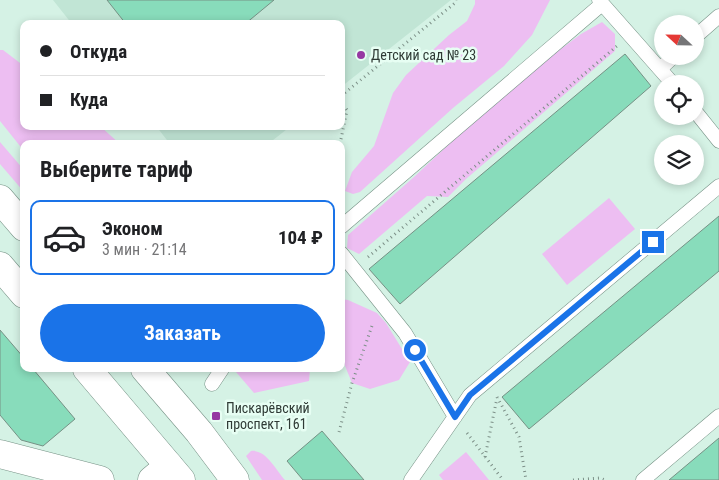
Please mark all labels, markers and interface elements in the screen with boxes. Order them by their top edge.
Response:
north arrow [654,15,704,65]
map controls [654,15,704,185]
text: Откуда [70,40,127,63]
place label: Детский сад № 23 [371,47,476,63]
marker: Детский сад № 23 [355,49,367,61]
button: locate [654,75,704,125]
text: Куда [70,88,108,111]
button: layers [654,135,704,185]
text: Выберите тариф [40,157,193,182]
icon: car [42,215,87,260]
text: Эконом [102,217,163,240]
text: 104 ₽ [278,226,323,249]
route end [642,231,664,253]
text: 3 мин · 21:14 [102,240,187,259]
button: Заказать [40,304,325,362]
route start [404,339,426,361]
place label: Пискарёвский проспект, 161 [226,400,310,432]
marker: Пискарёвский проспект, 161 [210,410,222,422]

